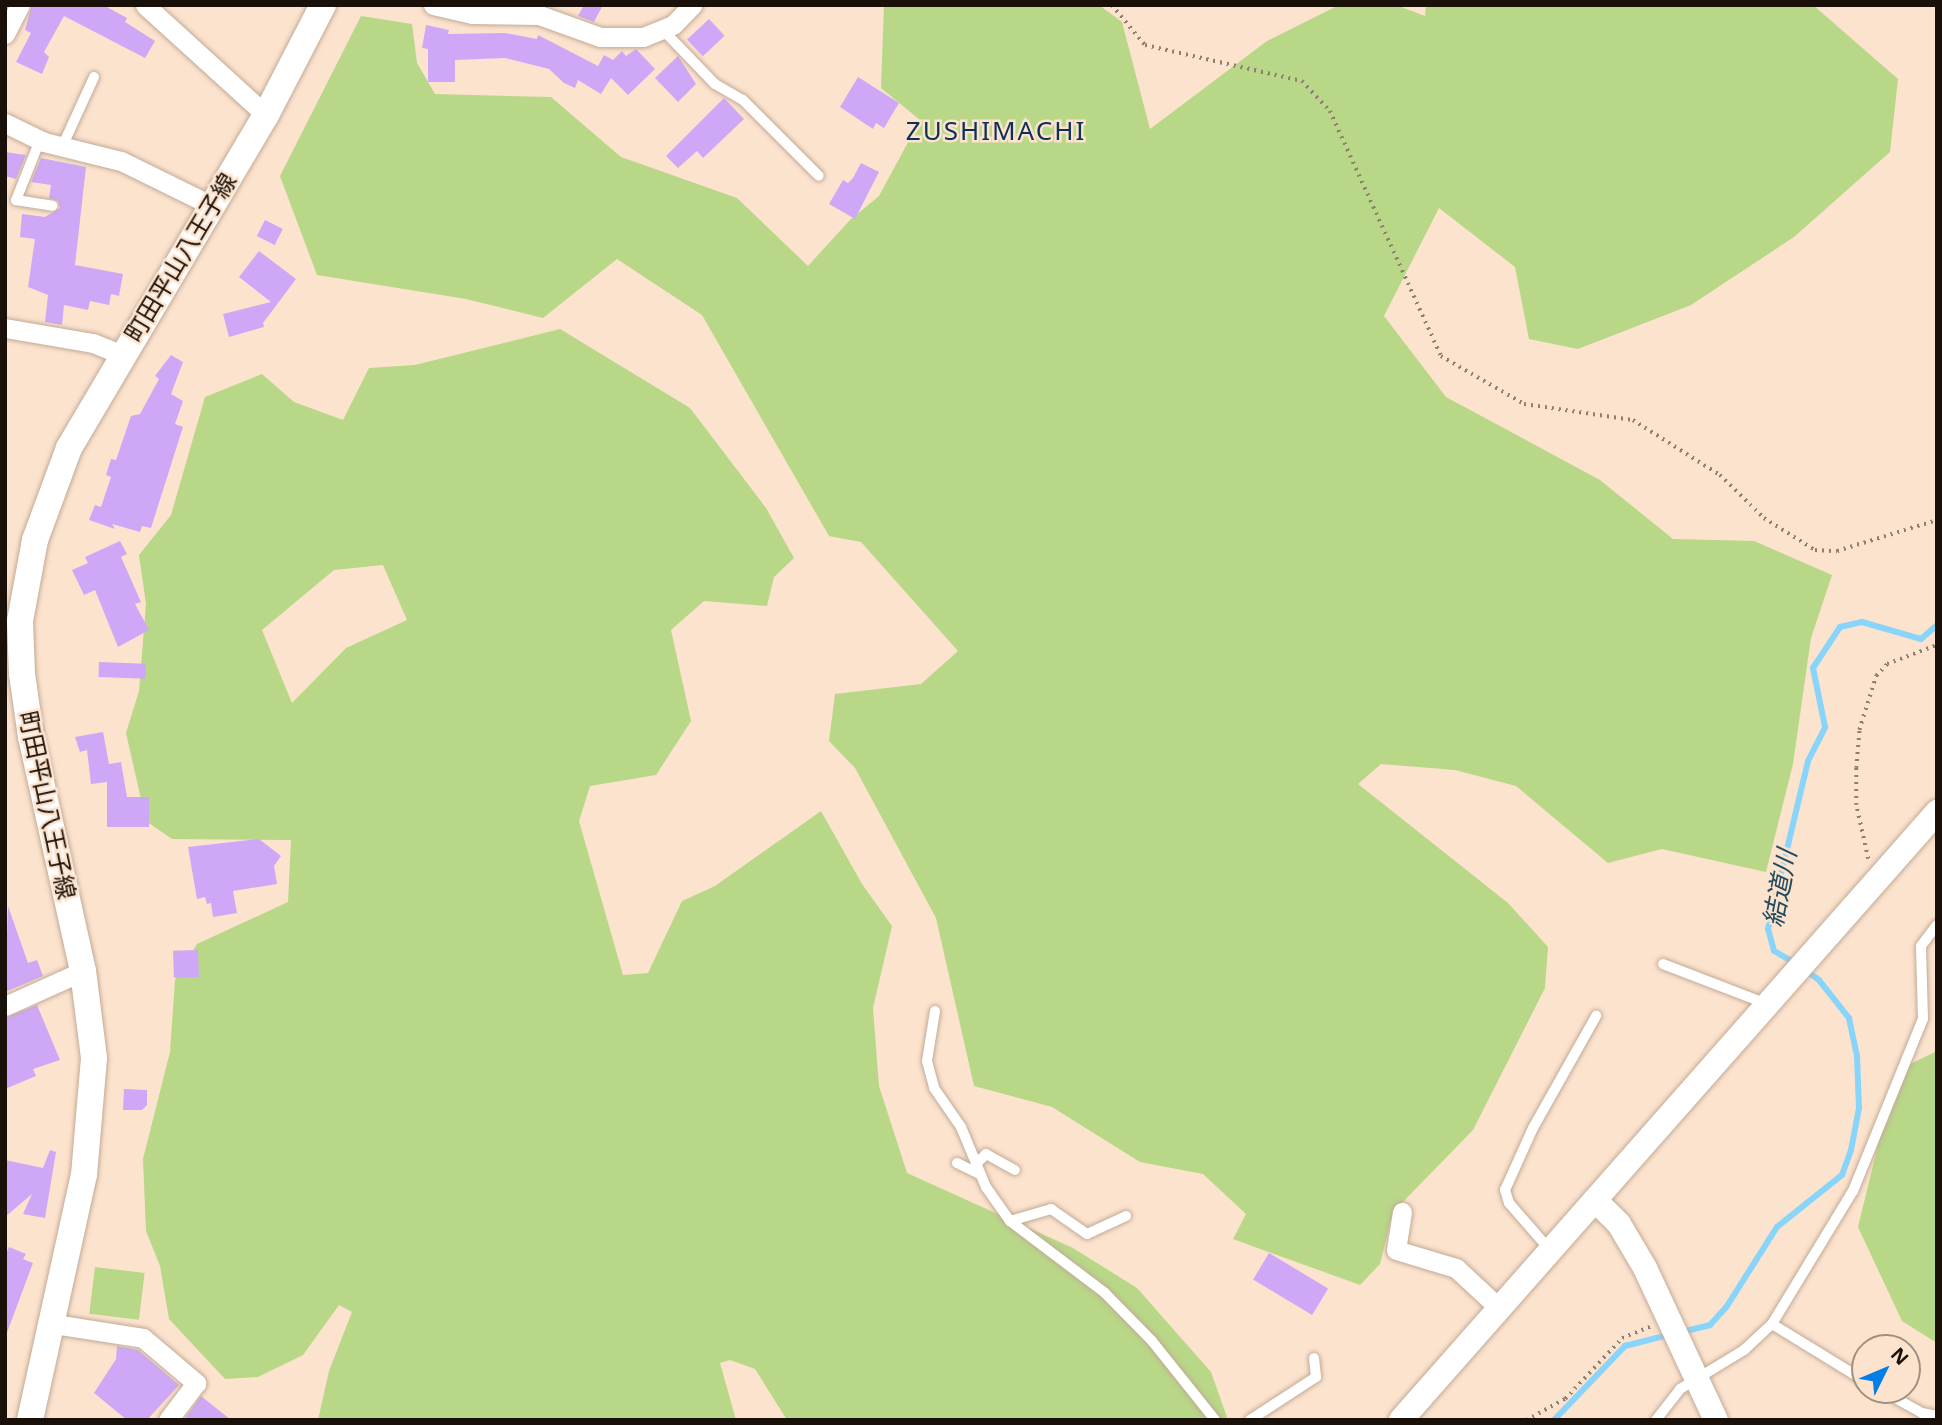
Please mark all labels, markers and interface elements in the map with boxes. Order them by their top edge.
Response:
district label: ZUSHIMACHI [907,115,1085,147]
street label: 町田平山八王子線 [118,167,242,347]
street label: 町田平山八王子線 [14,708,82,902]
water label: 結道川 [1757,847,1803,929]
north arrow [1851,1334,1921,1404]
text: N [1885,1342,1915,1371]

